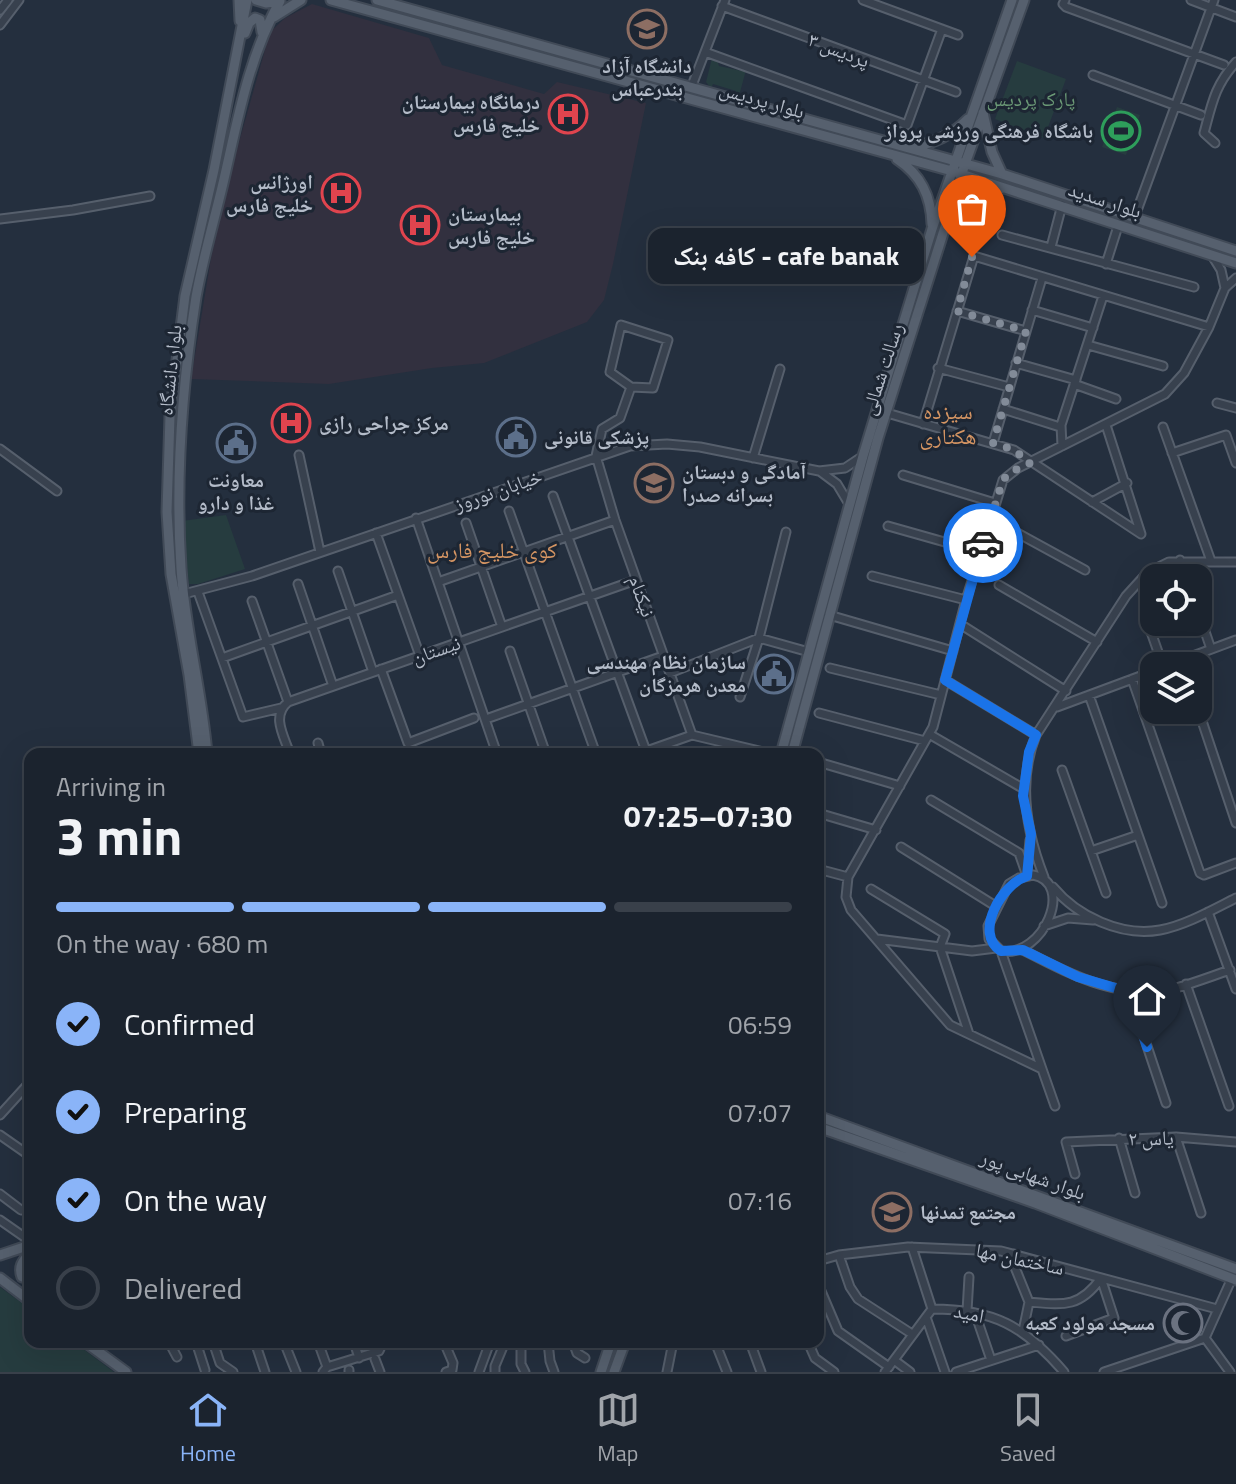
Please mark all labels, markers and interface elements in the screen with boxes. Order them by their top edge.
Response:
school or university icon: دانشگاه آزاد بندرعباس [626,8,668,50]
street label: پردیس ۳ [804,24,875,75]
place label: دانشگاه آزاد بندرعباس [602,50,692,104]
street label: بلوار پردیس [716,73,808,126]
park label: پارک پردیس [987,83,1076,114]
place label: درمانگاه بیمارستان خلیج فارس [402,86,540,140]
hospital icon: درمانگاه بیمارستان خلیج فارس [547,93,589,135]
sports icon: باشگاه فرهنگی ورزشی پرواز [1100,110,1142,152]
place label: باشگاه فرهنگی ورزشی پرواز [883,115,1093,146]
place label: اورژانس خلیج فارس [226,166,313,220]
hospital icon: اورژانس خلیج فارس [320,172,362,214]
street label: بلوار سدید [1064,173,1146,226]
pin [938,175,1006,257]
icon: bag [950,187,994,231]
place label: بیمارستان خلیج فارس [448,198,535,252]
hospital icon: بیمارستان خلیج فارس [399,204,441,246]
callout: کافه بنک - cafe banak [648,229,924,285]
text: کافه بنک - cafe banak [673,236,899,275]
street label: رسالت شمالی [852,319,911,419]
street label: بلوار دانشگاه [149,323,190,417]
district label: سیزده هکتاری [920,394,976,453]
hospital icon: مرکز جراحی رازی [270,402,312,444]
place label: مرکز جراحی رازی [319,407,449,438]
public building icon: پزشکی قانونی [495,416,537,458]
place label: پزشکی قانونی [544,421,649,452]
public building icon: معاونت غذا و دارو [215,422,257,464]
place label: آمادگی و دبستان بسرانه صدرا [682,456,807,510]
street label: خیابان نوروز [449,460,546,519]
school or university icon: آمادگی و دبستان بسرانه صدرا [633,462,675,504]
place label: معاونت غذا و دارو [198,464,274,518]
courier [943,503,1023,583]
icon: car [961,521,1005,565]
district label: کوی خلیج فارس [427,533,557,567]
map controls [1140,564,1212,724]
button: locate [1140,564,1212,636]
street label: نیکنام [621,571,664,621]
street label: نیستان [407,627,464,672]
place label: سازمان نظام مهندسی معدن هرمزگان [586,646,746,700]
button: layers [1140,652,1212,724]
public building icon: سازمان نظام مهندسی معدن هرمزگان [753,653,795,695]
text: Arriving in [56,767,166,806]
text: 07:25–07:30 [624,793,792,839]
text: 3 min [56,796,182,875]
text: On the way · 680 m [56,924,268,963]
pin [1113,965,1181,1047]
icon: home [1125,977,1169,1021]
text: Confirmed [124,1001,255,1047]
icon: check [56,1002,100,1046]
text: 06:59 [728,1005,792,1044]
text: Preparing [124,1089,246,1135]
icon: check [56,1090,100,1134]
text: 07:07 [728,1093,792,1132]
street label: یاس ۲ [1128,1122,1174,1153]
street label: بلوار شهابی پور [975,1141,1090,1208]
text: On the way [124,1177,267,1223]
icon: check [56,1178,100,1222]
text: 07:16 [728,1181,792,1220]
school or university icon: مجتمع تمدنها [871,1191,913,1233]
place label: مجتمع تمدنها [920,1196,1016,1227]
street label: ساختمان مها [973,1234,1067,1283]
text: Delivered [124,1265,242,1311]
street label: امید [951,1294,987,1331]
mosque icon: مسجد مولود کعبه [1162,1302,1204,1344]
place label: مسجد مولود کعبه [1025,1307,1155,1338]
tab: Home [180,1388,236,1470]
tab: Map [596,1388,640,1470]
tab: Saved [1000,1388,1056,1470]

